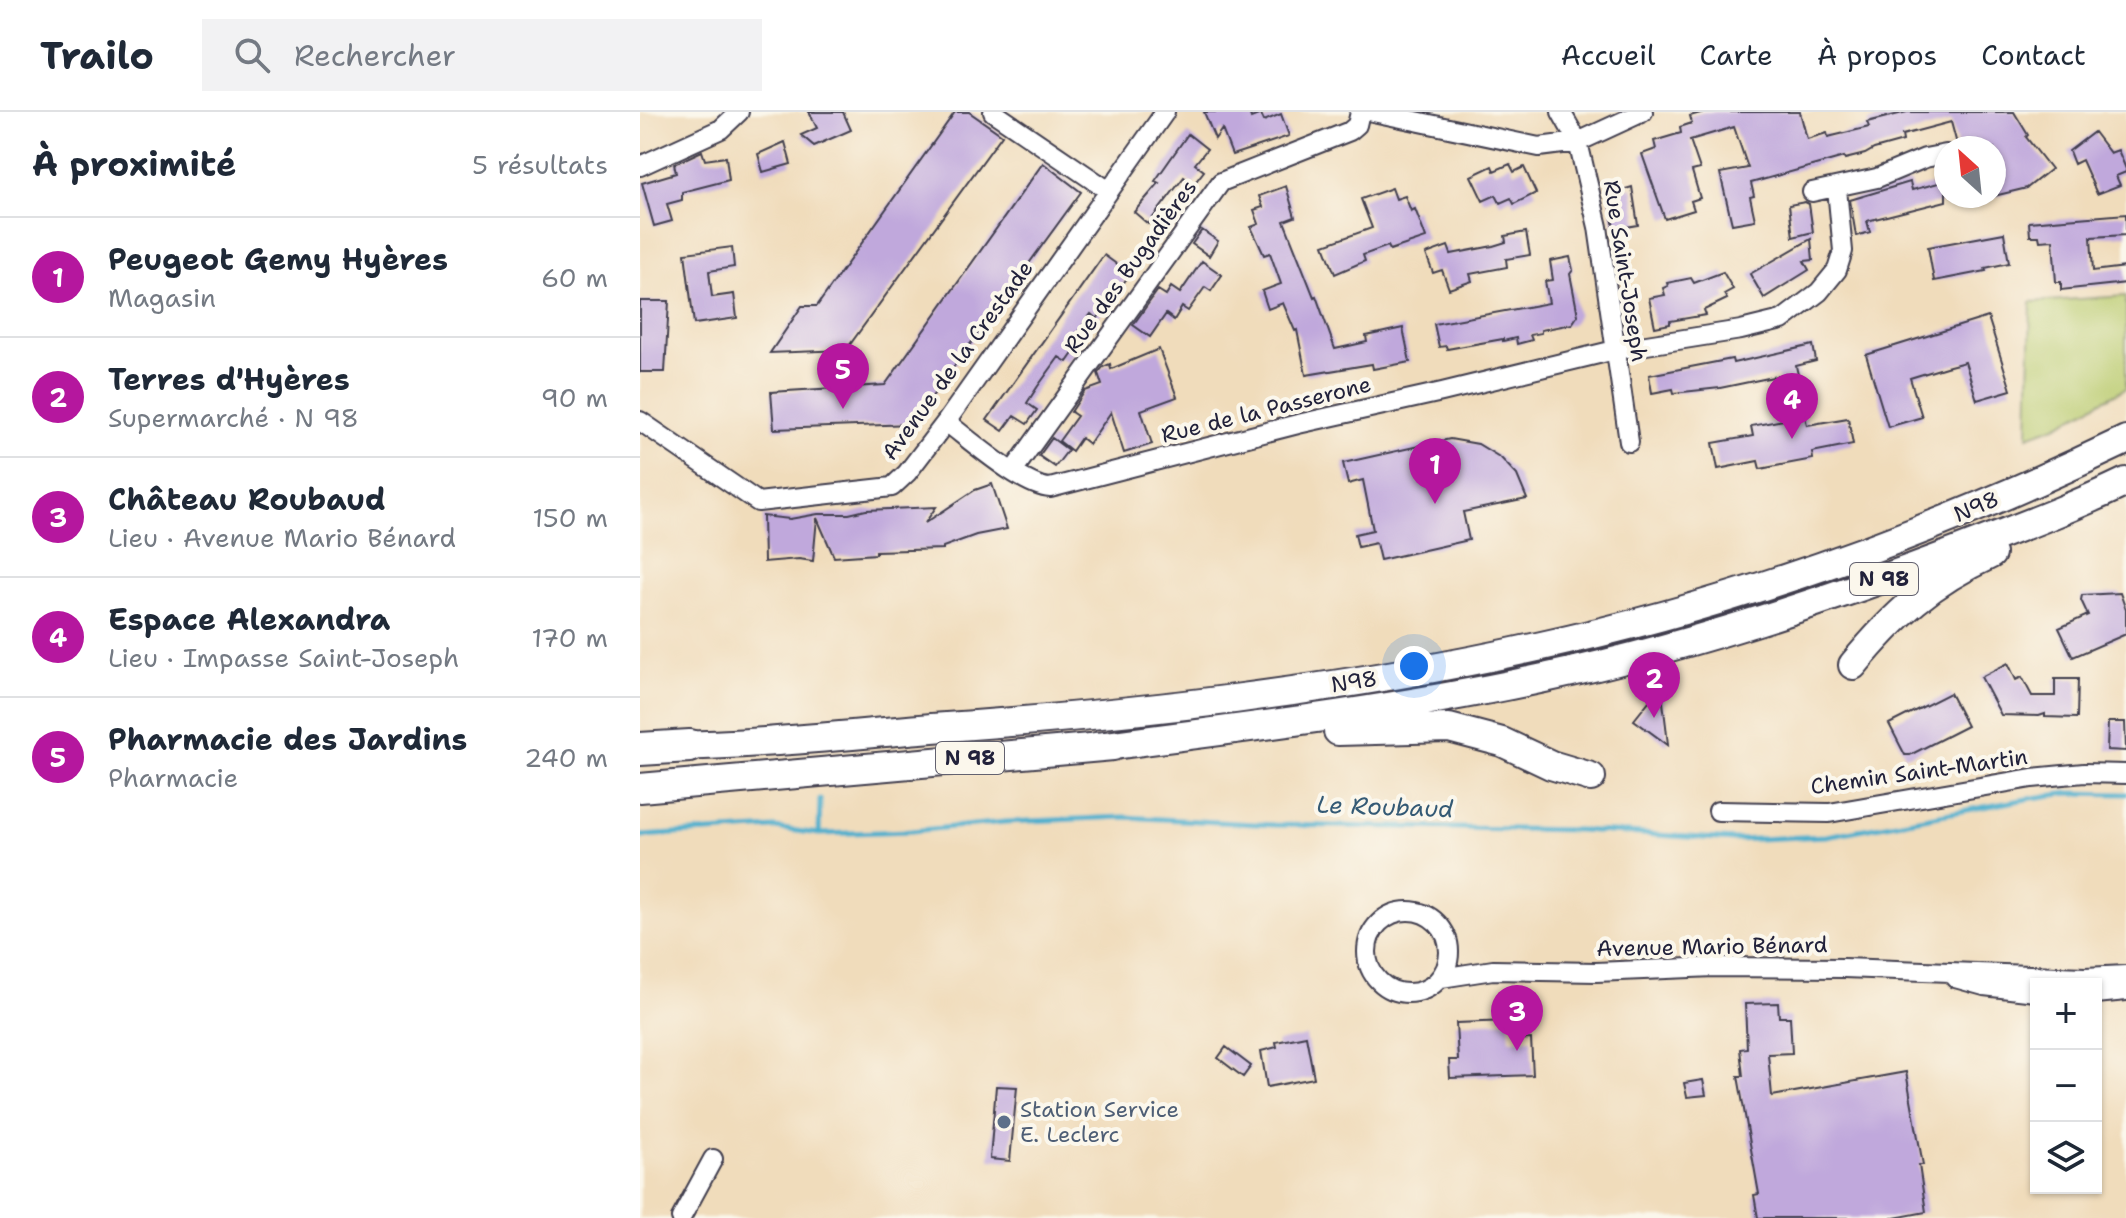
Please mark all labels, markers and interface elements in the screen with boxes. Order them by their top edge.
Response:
search box [202,19,762,91]
text: Trailo [40,30,154,81]
icon: search [230,33,274,77]
text: Rechercher [294,35,456,76]
text: Accueil [1561,36,1655,74]
text: Carte [1699,36,1773,74]
text: À propos [1817,36,1937,74]
text: Contact [1981,36,2086,74]
north arrow [1934,136,2006,208]
text: À proximité [32,141,236,187]
text: 5 résultats [472,147,608,182]
street label: Rue des Bugadières [1058,174,1203,359]
street label: Rue Saint-Joseph [1597,178,1654,364]
text: Peugeot Gemy Hyères [108,239,448,280]
street label: Avenue de la Crestade [875,255,1040,466]
text: 1 [52,260,64,295]
text: 60 m [541,260,608,295]
text: Magasin [108,280,216,315]
pin: 5 [817,343,869,409]
text: Terres d'Hyères [108,359,350,400]
street label: Rue de la Passerone [1158,369,1374,450]
pin: 4 [1766,373,1818,439]
text: 2 [49,380,67,415]
text: 90 m [541,380,608,415]
text: Supermarché · N 98 [108,400,359,435]
pin: 1 [1409,438,1461,504]
text: Château Roubaud [108,479,386,520]
street label: N98 [1949,484,2003,529]
text: 3 [49,500,67,535]
text: 150 m [532,500,608,535]
text: Lieu · Avenue Mario Bénard [108,520,456,555]
road number: N 98 [1850,563,1918,595]
text: Espace Alexandra [108,599,390,640]
text: 4 [49,620,67,655]
text: 170 m [531,620,608,655]
text: Lieu · Impasse Saint-Joseph [108,640,459,675]
your location [1394,646,1434,686]
pin: 2 [1628,652,1680,718]
street label: N98 [1329,664,1379,699]
text: Pharmacie des Jardins [108,719,467,760]
text: 5 [50,740,66,775]
text: 240 m [524,740,608,775]
road number: N 98 [936,742,1004,774]
street label: Chemin Saint-Martin [1809,742,2029,801]
text: Pharmacie [108,760,238,795]
water label: Le Roubaud [1316,789,1455,825]
street label: Avenue Mario Bénard [1596,930,1828,963]
map controls [2030,978,2102,1194]
button: + [2030,978,2102,1050]
pin: 3 [1491,985,1543,1051]
button: − [2030,1050,2102,1122]
place label: Station Service E. Leclerc [1020,1095,1179,1149]
marker: Station Service E. Leclerc [995,1113,1013,1131]
button: layers [2030,1122,2102,1194]

